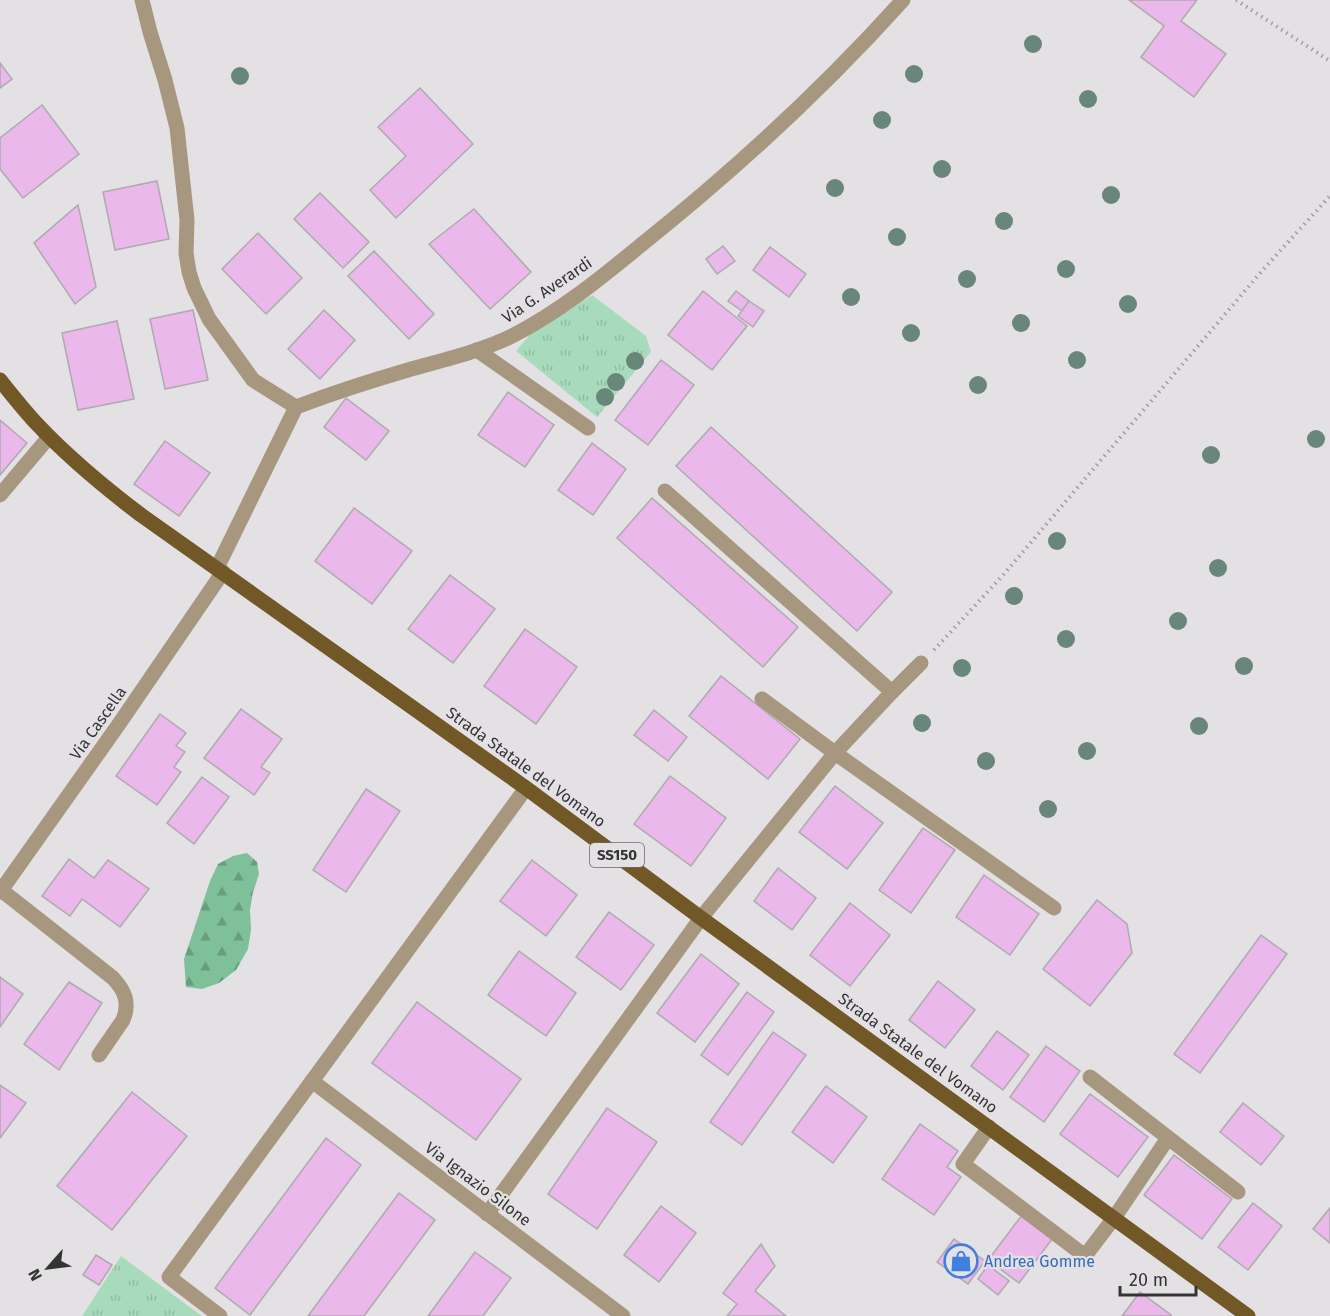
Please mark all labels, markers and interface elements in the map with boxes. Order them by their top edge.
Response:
street label: Via G. Averardi [498,253,596,327]
street label: Via Cascella [66,683,130,763]
street label: Strada Statale del Vomano [443,703,609,831]
road number: SS150 [590,843,644,867]
street label: Strada Statale del Vomano [835,989,1001,1117]
street label: Via Ignazio Silone [421,1138,535,1230]
north arrow [18,1238,78,1298]
shop icon: Andrea Gomme [943,1243,979,1279]
place label: Andrea Gomme [984,1252,1095,1271]
scale bar [1120,1259,1196,1297]
text: N [24,1266,46,1284]
text: 20 m [1129,1269,1168,1291]

